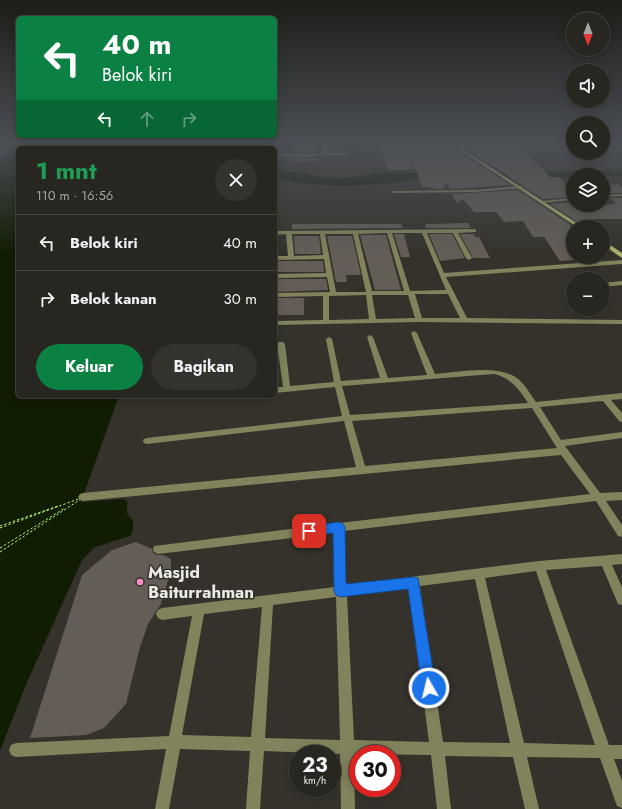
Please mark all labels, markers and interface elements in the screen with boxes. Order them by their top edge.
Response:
north arrow [566,12,610,56]
map controls [566,12,610,316]
text: 40 m [102,24,171,65]
icon: left [36,32,88,84]
text: Belok kiri [102,62,172,88]
button: sound [566,64,610,108]
icon: left [94,108,116,130]
icon: ahead [136,108,158,130]
icon: right [178,108,200,130]
button: search [566,116,610,160]
text: 1 mnt [36,153,97,188]
button: close [215,159,257,201]
button: layers [566,168,610,212]
text: 110 m · 16:56 [36,186,113,205]
button: + [566,220,610,264]
icon: left [36,232,58,254]
text: Belok kiri [70,232,138,254]
text: 40 m [223,232,257,254]
button: − [566,272,610,316]
icon: right [36,288,58,310]
text: Belok kanan [70,288,157,310]
text: 30 m [224,288,257,310]
button: Keluar [36,344,143,390]
button: Bagikan [151,344,257,390]
pin [292,514,326,548]
icon: arrive [298,520,320,542]
place label: Masjid Baiturrahman [148,560,254,604]
marker: Masjid Baiturrahman [135,577,145,587]
position arrow [408,667,450,709]
speed limit sign: 30 [349,745,401,797]
text: 23 [302,751,328,780]
text: km/h [304,773,326,788]

